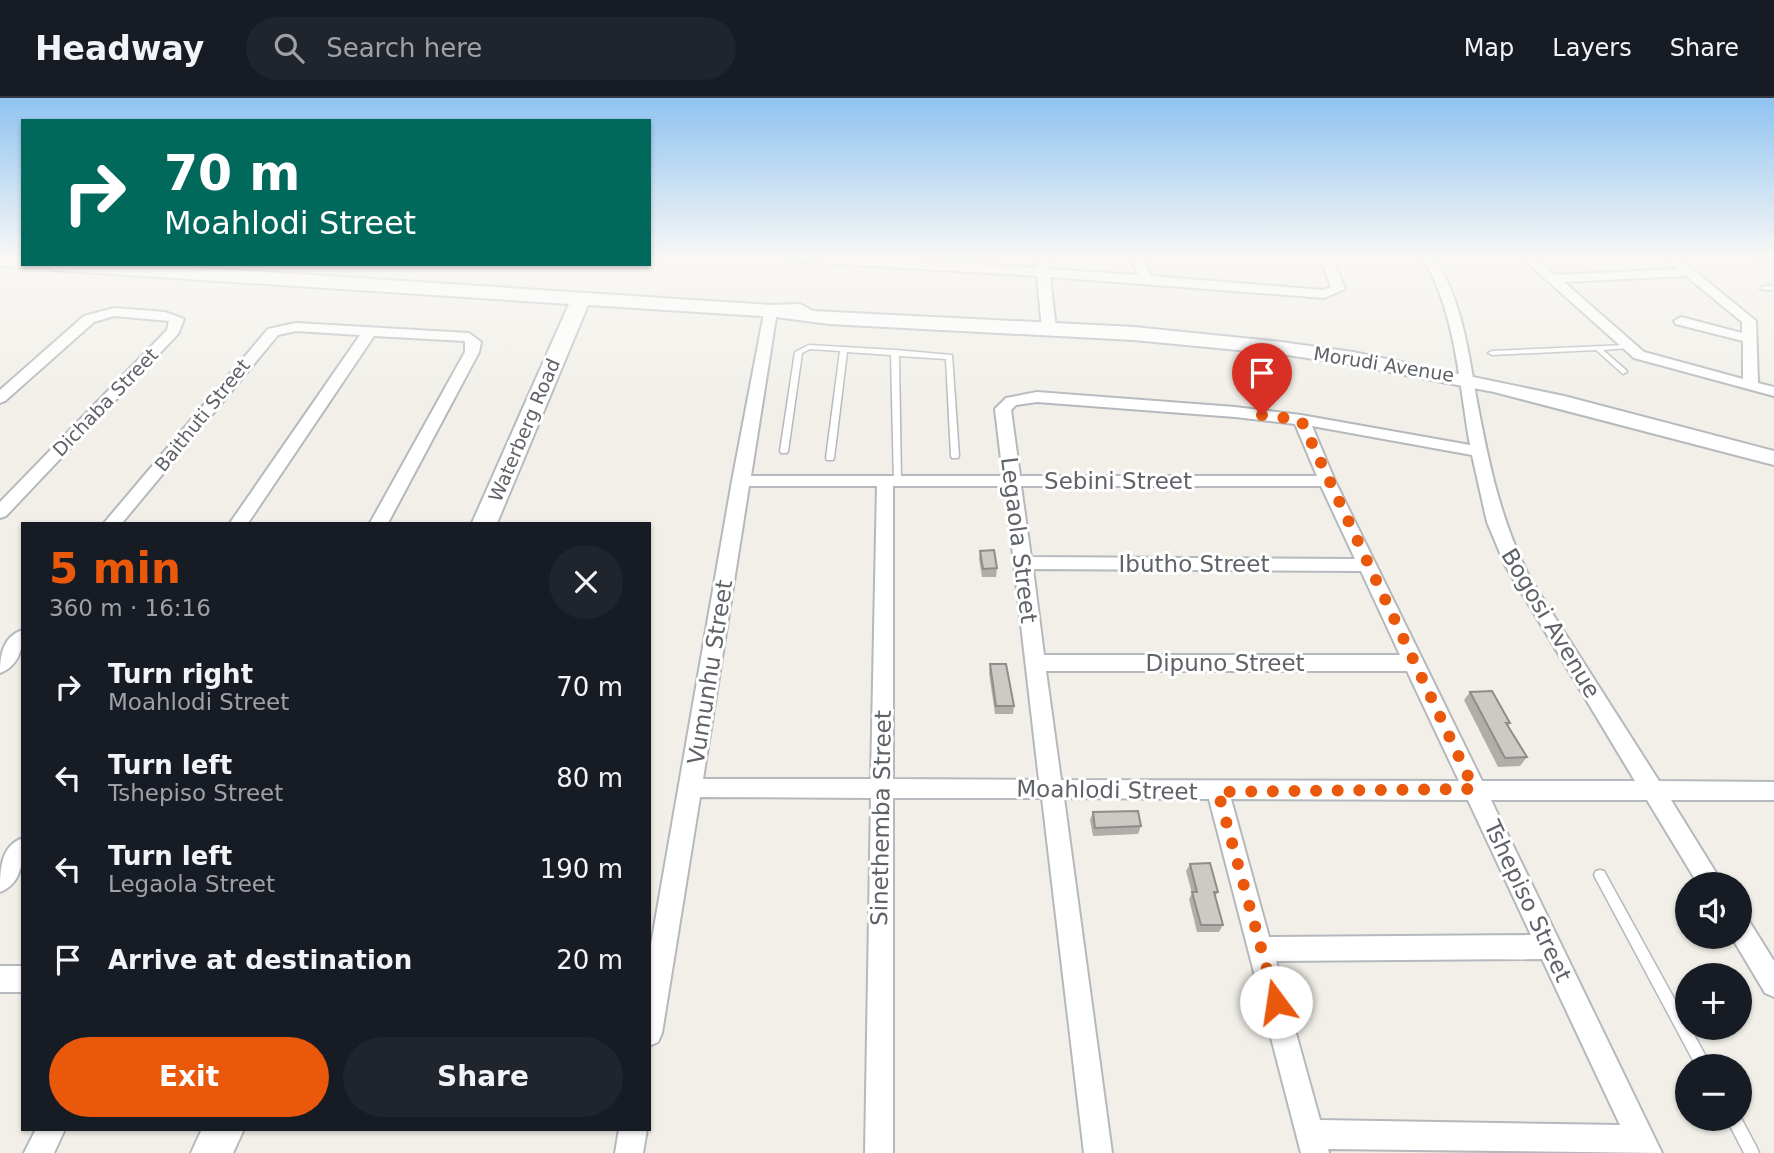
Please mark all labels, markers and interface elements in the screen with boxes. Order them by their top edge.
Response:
search box [246,17,736,80]
text: Headway [35,29,204,68]
icon: search [270,29,308,67]
text: Search here [326,33,482,63]
text: Map [1464,34,1514,62]
text: Layers [1552,34,1632,62]
text: Share [1670,34,1739,62]
text: 70 m [164,145,300,202]
icon: right [49,147,140,238]
text: Moahlodi Street [164,204,416,242]
street label: Morudi Avenue [1312,342,1456,386]
street label: Dichaba Street [48,343,162,461]
pin [1232,343,1292,415]
street label: Baithuti Street [150,354,254,476]
icon: arrive [1243,354,1281,392]
street label: Waterberg Road [484,355,564,505]
street label: Legaola Street [996,456,1042,624]
street label: Sebini Street [1044,468,1192,494]
text: 5 min [49,544,181,593]
street label: Bogosi Avenue [1496,544,1606,702]
button: close [549,545,623,619]
street label: Ibutho Street [1119,551,1269,577]
street label: Vumunhu Street [683,578,737,766]
text: 360 m · 16:16 [49,595,211,621]
street label: Dipuno Street [1145,650,1305,676]
text: Turn right [108,659,253,689]
icon: right [49,668,87,706]
text: 70 m [556,672,623,702]
text: Moahlodi Street [108,689,289,715]
street label: Sinethemba Street [866,710,896,926]
text: Turn left [108,750,232,780]
icon: left [49,759,87,797]
text: 80 m [556,763,623,793]
street label: Moahlodi Street [1016,775,1198,805]
text: Tshepiso Street [108,780,283,806]
street label: Tshepiso Street [1479,815,1577,986]
text: Turn left [108,841,232,871]
icon: left [49,850,87,888]
text: 190 m [540,854,623,884]
text: Legaola Street [108,871,275,897]
map controls [1675,872,1752,1131]
button: sound [1675,872,1752,949]
icon: arrive [49,941,87,979]
text: Arrive at destination [108,945,412,975]
text: 20 m [556,945,623,975]
button: + [1675,963,1752,1040]
position arrow [1239,965,1313,1039]
button: Exit [49,1037,329,1117]
button: Share [343,1037,623,1117]
button: − [1675,1054,1752,1131]

